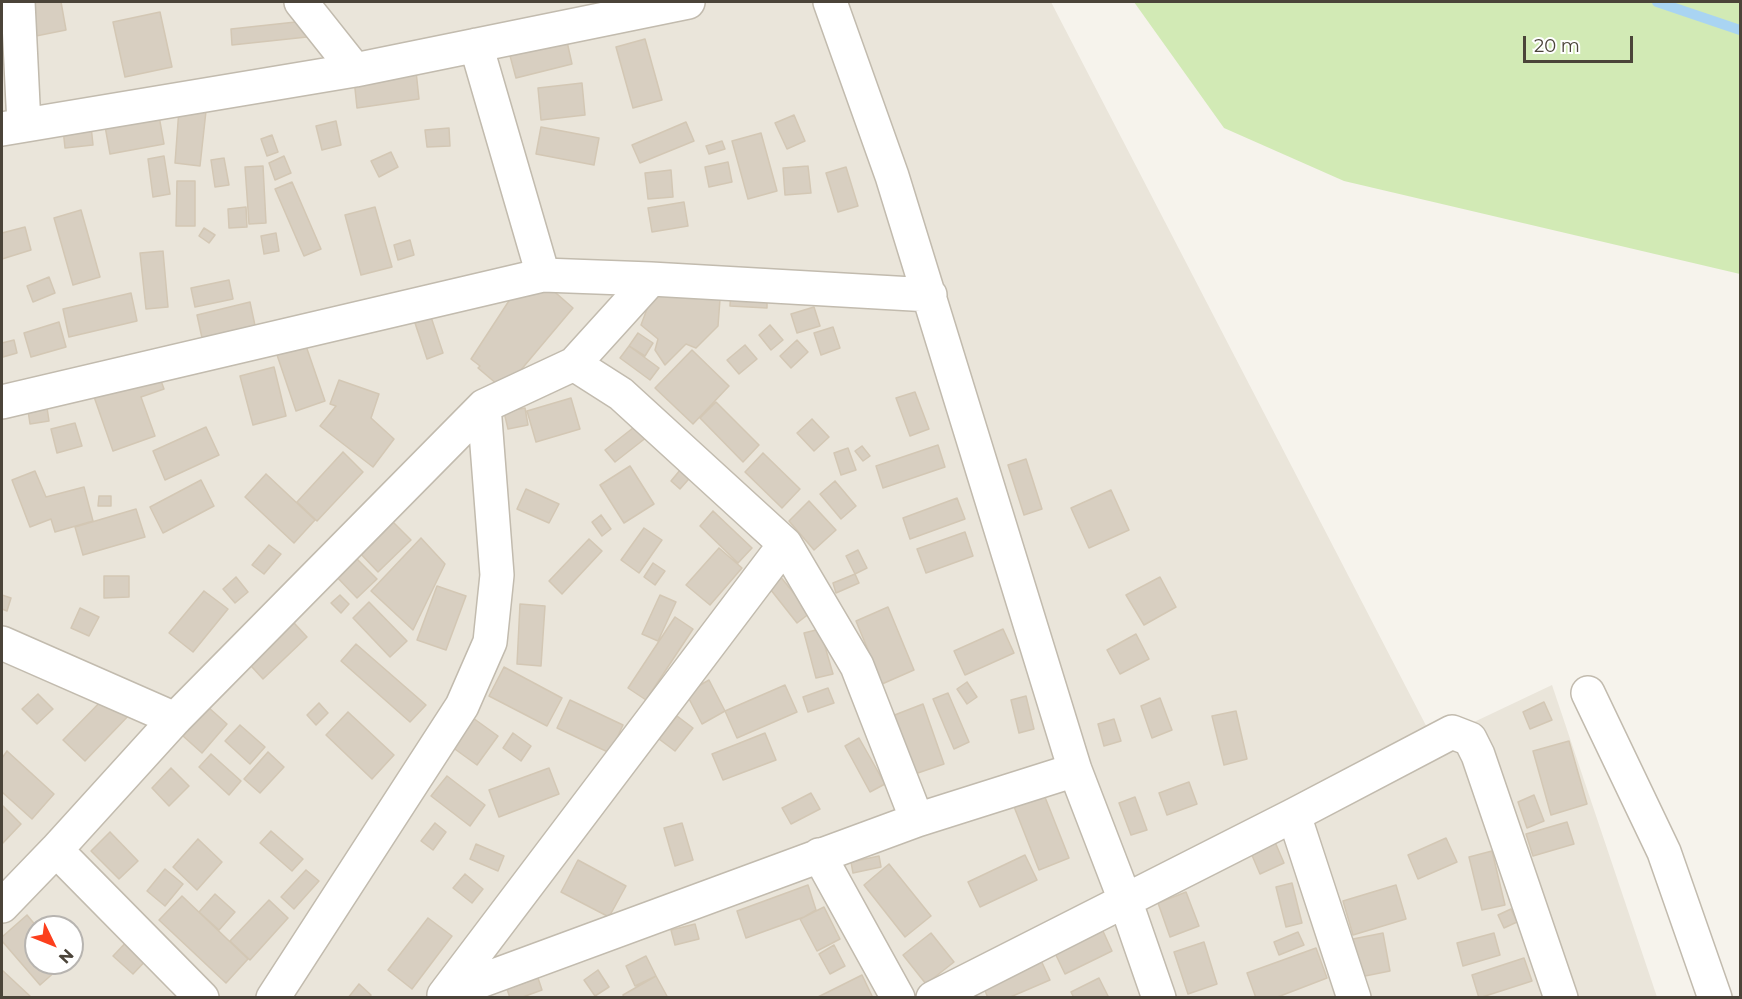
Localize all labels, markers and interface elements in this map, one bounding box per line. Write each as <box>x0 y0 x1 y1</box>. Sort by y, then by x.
scale bar <box>1526 24 1636 62</box>
text: 20 m <box>1534 35 1580 57</box>
north arrow <box>24 915 84 975</box>
text: N <box>55 945 77 967</box>

